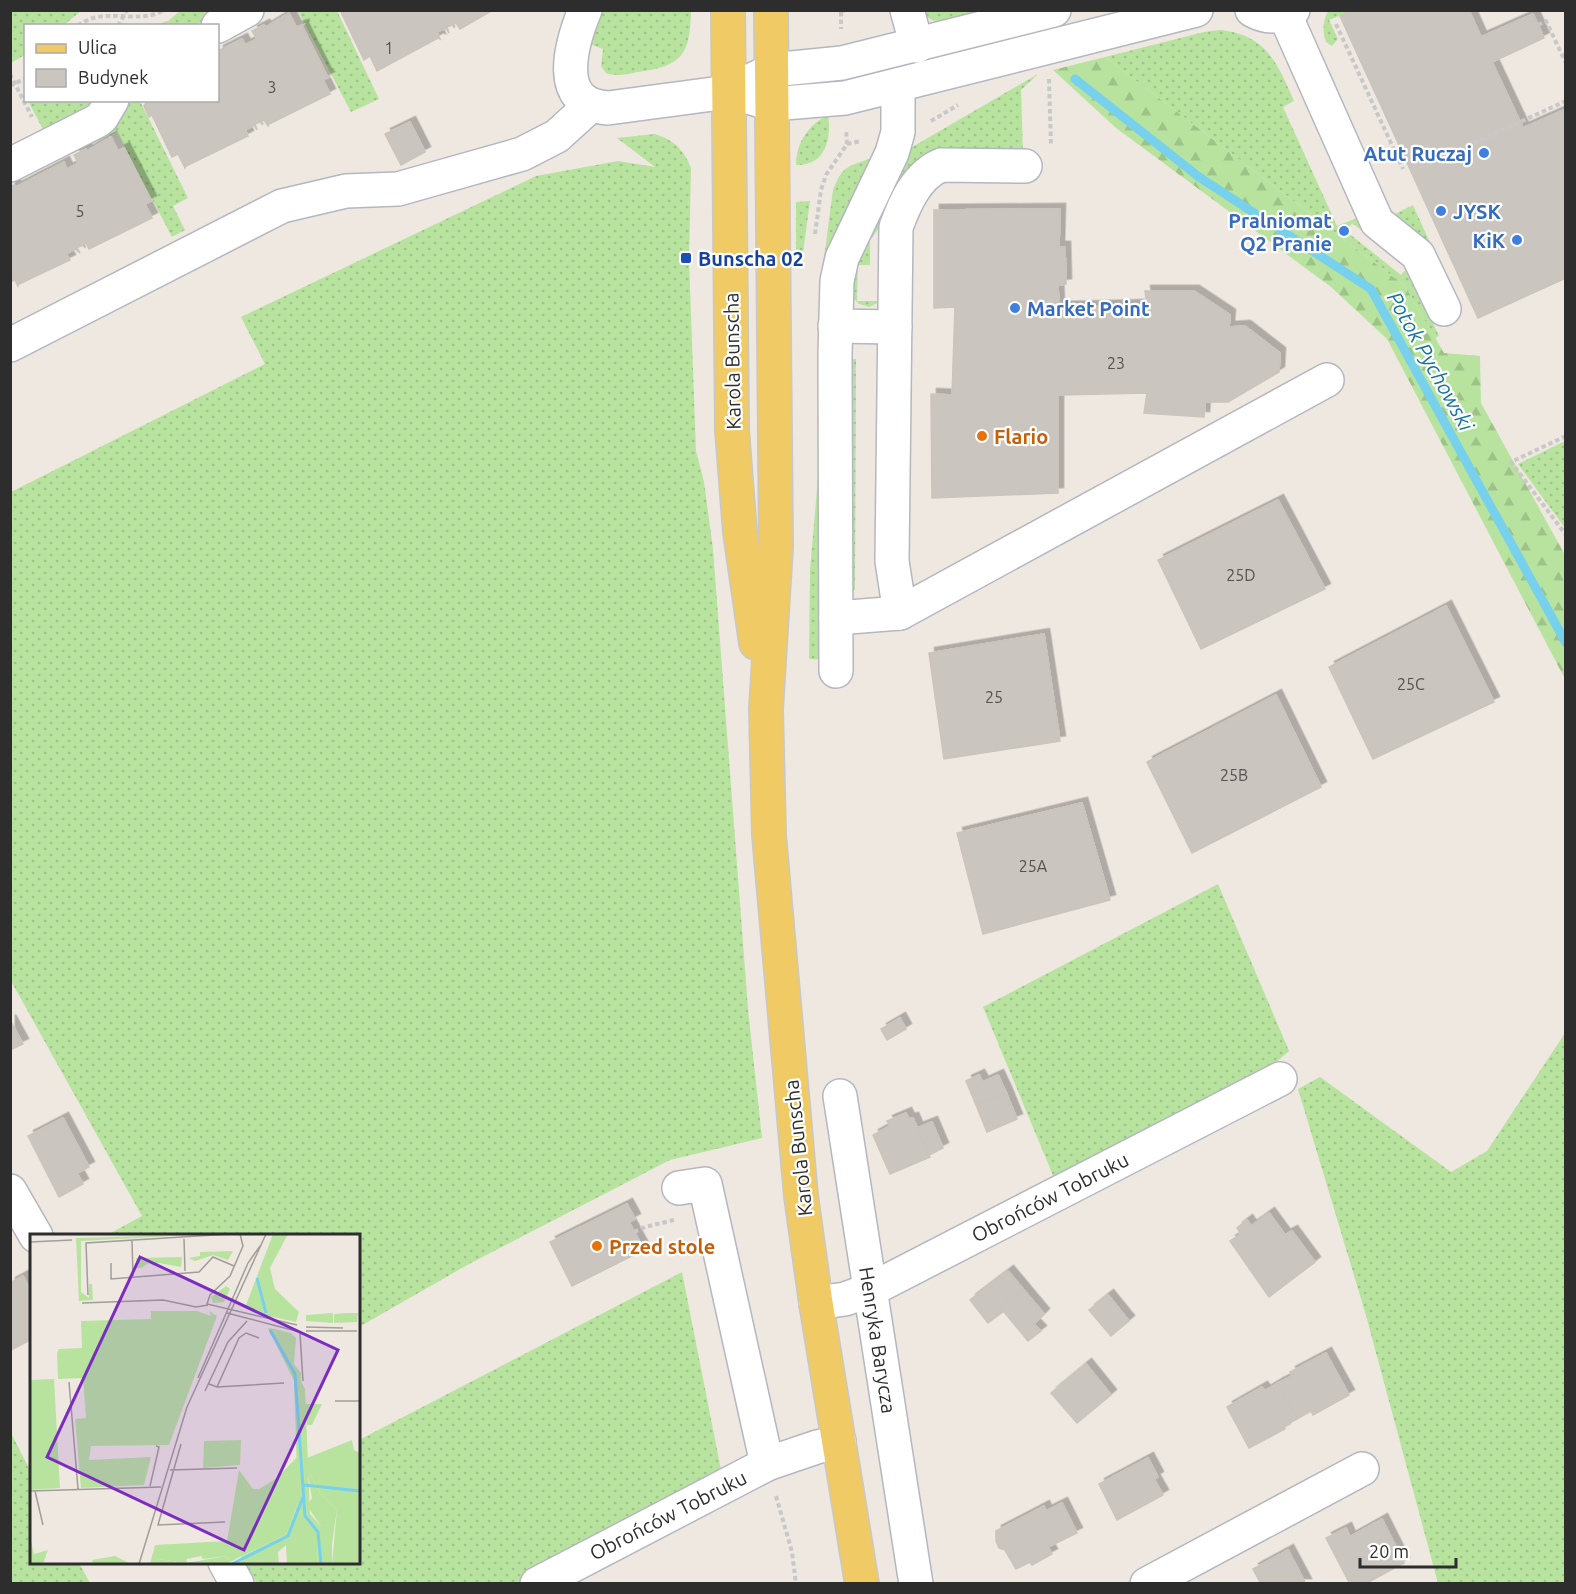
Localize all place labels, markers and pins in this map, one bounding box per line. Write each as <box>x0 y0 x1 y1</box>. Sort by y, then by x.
place label: Atut Ruczaj <box>1363 142 1472 165</box>
marker: Atut Ruczaj <box>1477 146 1491 160</box>
place label: JYSK <box>1453 200 1501 223</box>
marker: JYSK <box>1434 204 1448 218</box>
place label: Pralniomat Q2 Pranie <box>1228 209 1332 255</box>
marker: Pralniomat Q2 Pranie <box>1337 224 1351 238</box>
place label: KiK <box>1473 229 1506 252</box>
marker: KiK <box>1510 233 1524 247</box>
place label: Bunscha 02 <box>698 247 804 270</box>
marker: Bunscha 02 <box>679 251 693 265</box>
place label: Market Point <box>1027 297 1150 320</box>
marker: Market Point <box>1008 301 1022 315</box>
place label: Flario <box>994 425 1048 448</box>
marker: Flario <box>975 429 989 443</box>
place label: Przed stole <box>609 1235 715 1258</box>
marker: Przed stole <box>590 1239 604 1253</box>

